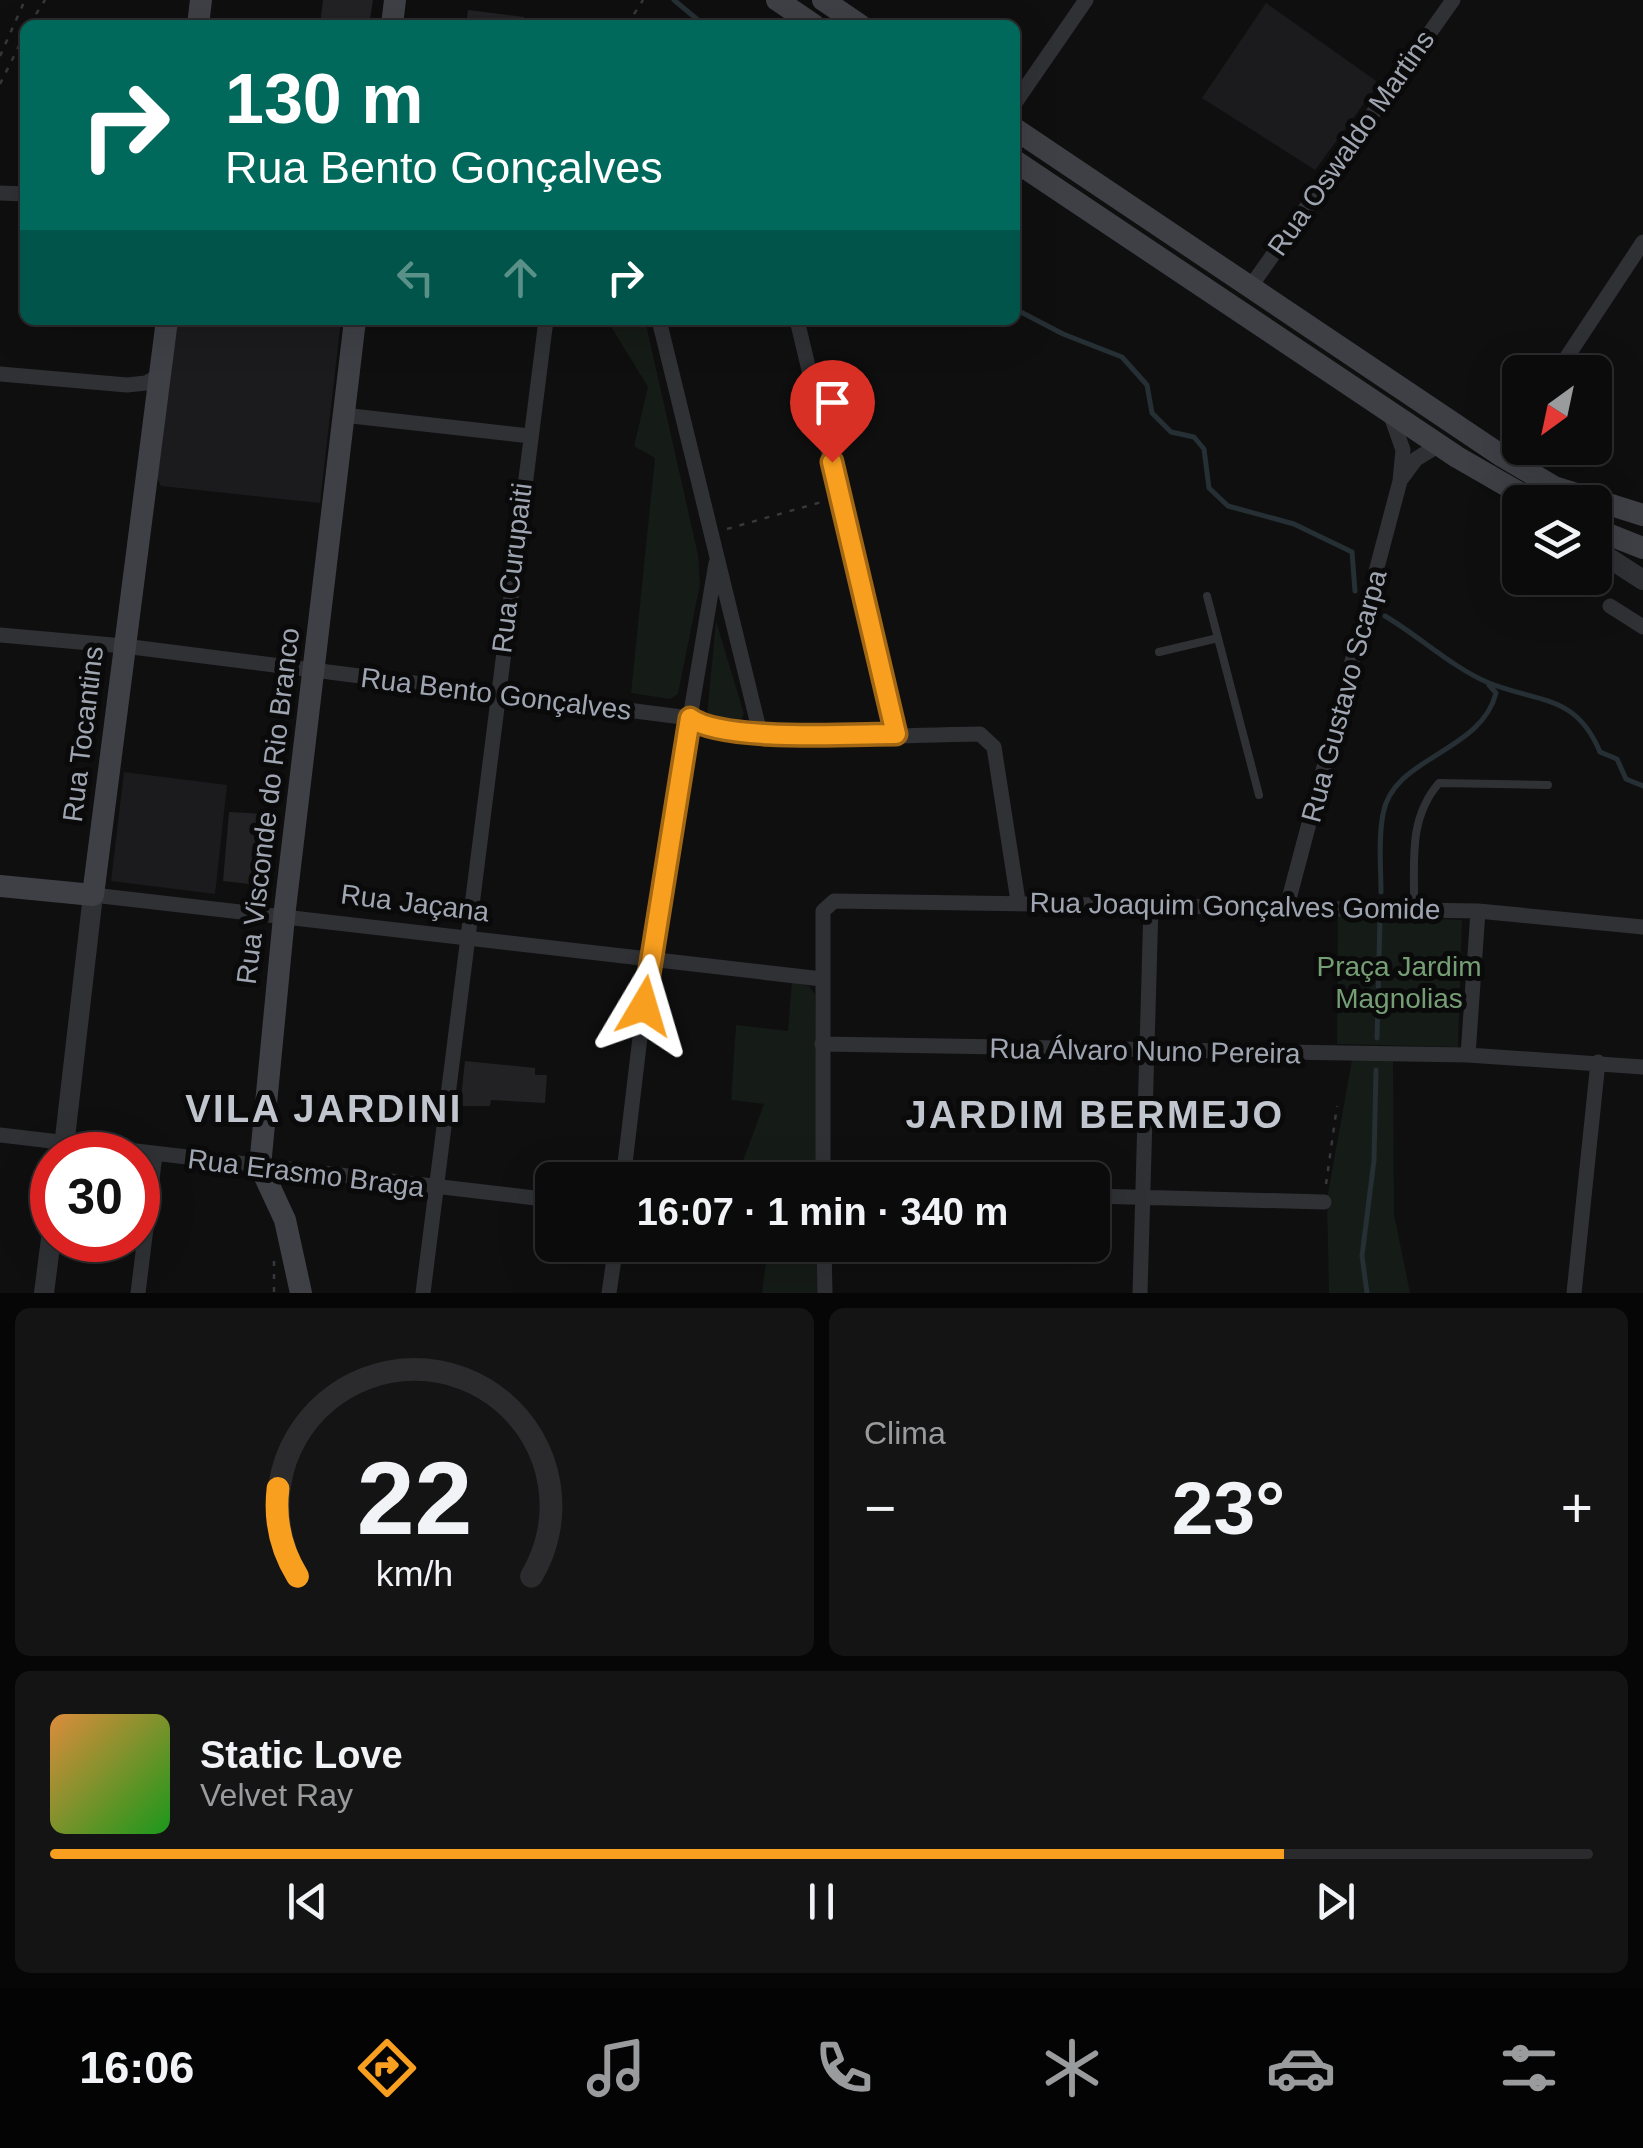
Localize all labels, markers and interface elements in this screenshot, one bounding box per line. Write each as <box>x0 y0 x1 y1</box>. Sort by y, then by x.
street label: Rua Oswaldo Martins <box>1262 24 1440 262</box>
icon: right <box>60 60 190 190</box>
text: 130 m <box>225 60 423 138</box>
text: Rua Bento Gonçalves <box>225 142 663 193</box>
icon: left <box>388 250 443 305</box>
icon: ahead <box>493 250 548 305</box>
icon: right <box>598 250 653 305</box>
north arrow <box>1502 355 1612 465</box>
map controls <box>1502 355 1612 595</box>
pin <box>790 360 875 463</box>
icon: arrive <box>805 375 860 430</box>
street label: Rua Curupaiti <box>486 481 538 655</box>
button: layers <box>1502 485 1612 595</box>
street label: Rua Gustavo Scarpa <box>1295 566 1393 826</box>
street label: Rua Visconde do Rio Branco <box>231 626 305 986</box>
street label: Rua Tocantins <box>57 644 109 824</box>
street label: Rua Bento Gonçalves <box>359 662 633 726</box>
street label: Rua Jaçana <box>339 879 491 928</box>
street label: Rua Joaquim Gonçalves Gomide <box>1029 887 1441 925</box>
park label: Praça Jardim Magnolias <box>1317 951 1481 1014</box>
position arrow <box>592 954 696 1058</box>
street label: Rua Álvaro Nuno Pereira <box>989 1033 1301 1069</box>
district label: VILA JARDINI <box>185 1088 463 1130</box>
district label: JARDIM BERMEJO <box>905 1094 1285 1136</box>
speed limit sign: 30 <box>30 1132 160 1262</box>
street label: Rua Erasmo Braga <box>186 1143 426 1203</box>
text: 16:07 · 1 min · 340 m <box>637 1191 1008 1233</box>
text: Clima <box>864 1415 946 1451</box>
text: 22 <box>357 1440 472 1556</box>
text: 23° <box>1172 1466 1285 1550</box>
text: − <box>864 1477 896 1539</box>
text: + <box>1561 1477 1593 1539</box>
text: km/h <box>376 1554 453 1594</box>
text: Static Love <box>200 1734 403 1776</box>
text: Velvet Ray <box>200 1777 353 1813</box>
icon: previous <box>280 1874 335 1929</box>
icon: pause <box>794 1874 849 1929</box>
icon: next <box>1308 1874 1363 1929</box>
icon: directions <box>352 2033 422 2103</box>
icon: music <box>581 2033 651 2103</box>
icon: phone <box>809 2033 879 2103</box>
icon: climate <box>1037 2033 1107 2103</box>
icon: car <box>1266 2033 1336 2103</box>
icon: filters <box>1494 2033 1564 2103</box>
text: 16:06 <box>79 2042 194 2093</box>

